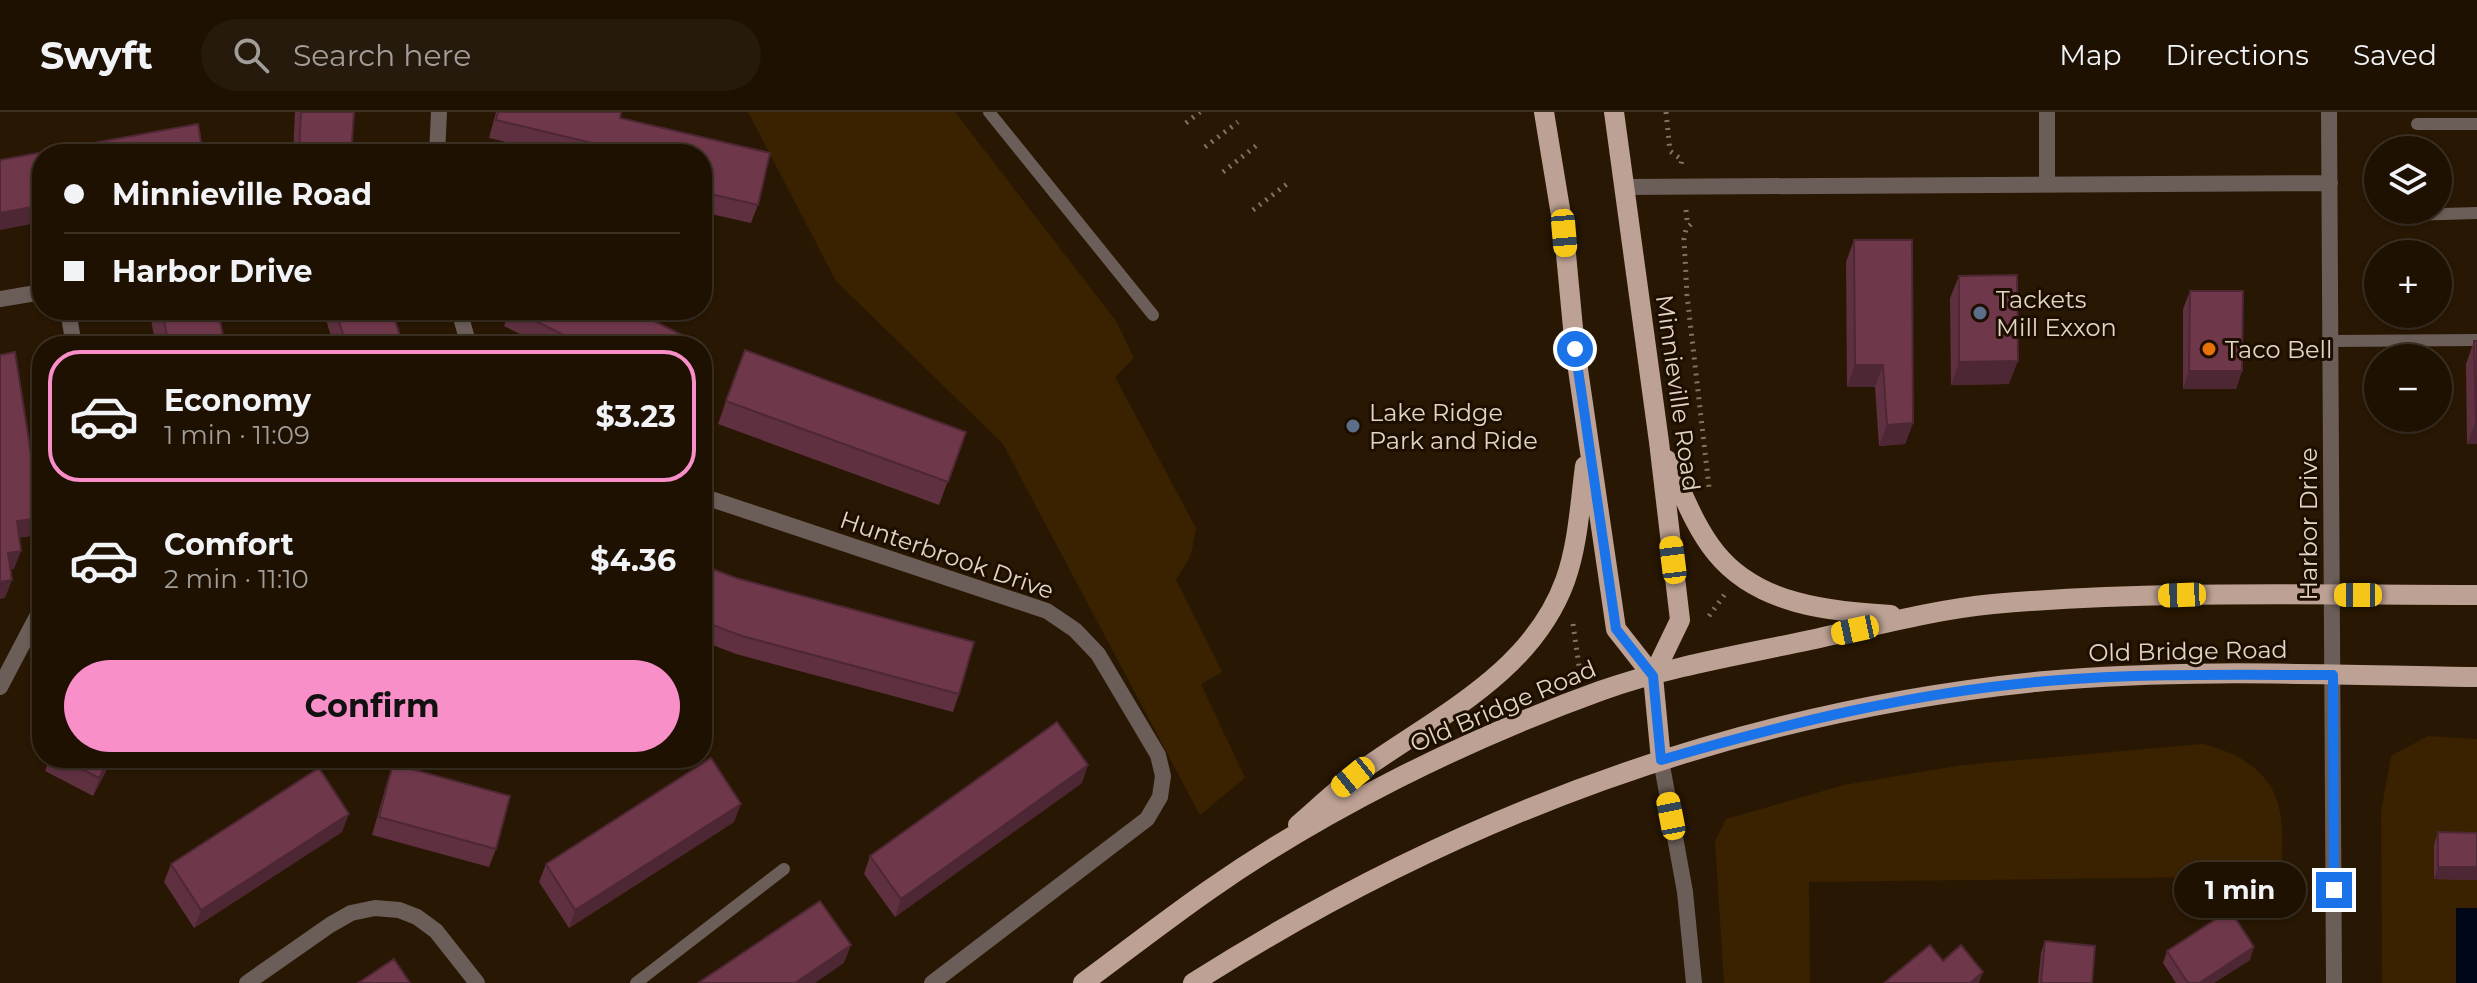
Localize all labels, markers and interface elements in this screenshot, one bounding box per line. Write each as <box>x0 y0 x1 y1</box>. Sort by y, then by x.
search box <box>201 19 761 91</box>
text: Swyft <box>40 32 153 79</box>
icon: search <box>229 33 273 77</box>
text: Search here <box>293 37 471 74</box>
text: Map <box>2059 38 2121 72</box>
text: Directions <box>2165 38 2309 72</box>
text: Saved <box>2353 38 2437 72</box>
map controls <box>2364 136 2452 432</box>
button: layers <box>2364 136 2452 224</box>
text: Minnieville Road <box>112 176 372 213</box>
car <box>1550 208 1578 258</box>
button: + <box>2364 240 2452 328</box>
text: Harbor Drive <box>112 253 312 290</box>
place label: Tackets Mill Exxon <box>1996 285 2117 342</box>
street label: Minnieville Road <box>1650 293 1706 493</box>
marker: Tackets Mill Exxon <box>1971 304 1989 322</box>
route start <box>1557 331 1593 367</box>
place label: Taco Bell <box>2225 335 2332 364</box>
marker: Taco Bell <box>2200 340 2218 358</box>
button: − <box>2364 344 2452 432</box>
icon: car <box>68 380 140 452</box>
text: Economy <box>164 382 311 419</box>
text: $3.23 <box>596 398 676 435</box>
place label: Lake Ridge Park and Ride <box>1369 398 1538 455</box>
marker: Lake Ridge Park and Ride <box>1344 417 1362 435</box>
text: 1 min · 11:09 <box>164 419 310 451</box>
street label: Harbor Drive <box>2294 447 2323 601</box>
street label: Hunterbrook Drive <box>836 505 1058 605</box>
icon: car <box>68 524 140 596</box>
text: Comfort <box>164 526 294 563</box>
car <box>1658 535 1688 585</box>
text: $4.36 <box>590 542 676 579</box>
text: 2 min · 11:10 <box>164 563 309 595</box>
car <box>2158 582 2206 608</box>
car <box>2334 583 2382 607</box>
car <box>1829 613 1881 647</box>
street label: Old Bridge Road <box>2088 635 2288 667</box>
street label: Old Bridge Road <box>1406 654 1600 758</box>
button: Confirm <box>64 660 680 752</box>
car <box>1327 753 1379 801</box>
car <box>1655 790 1687 842</box>
callout: 1 min <box>2174 862 2306 918</box>
route end <box>2316 872 2352 908</box>
text: 1 min <box>2205 874 2275 906</box>

